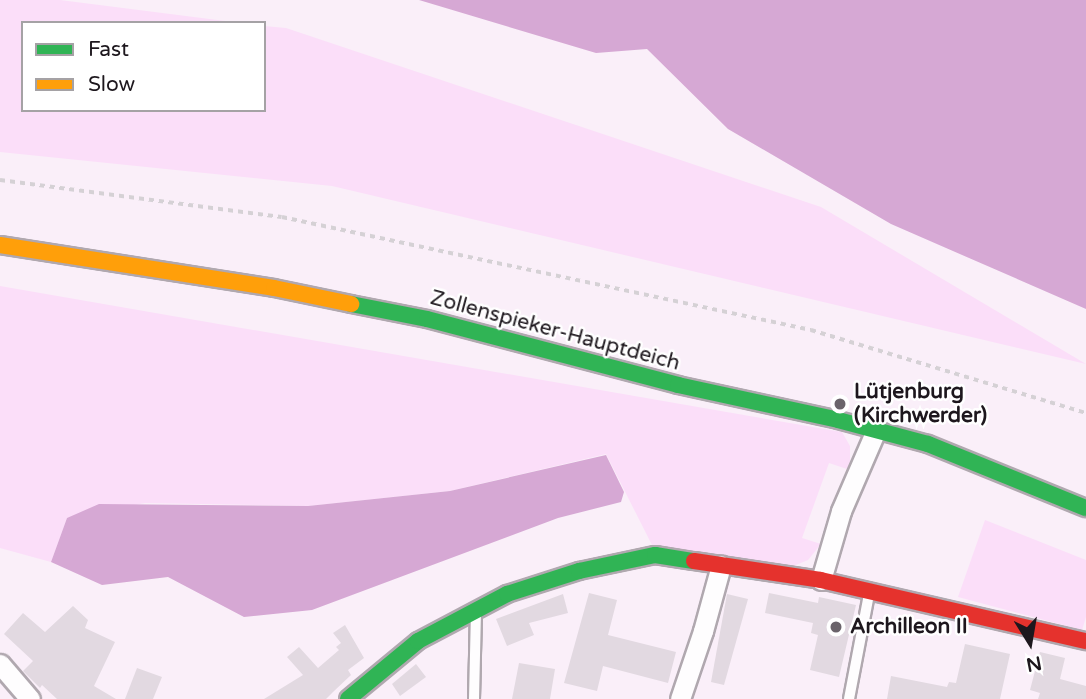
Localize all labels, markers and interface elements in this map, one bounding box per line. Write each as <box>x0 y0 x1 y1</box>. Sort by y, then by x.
legend <box>21 21 266 112</box>
text: Fast <box>88 37 129 62</box>
text: Slow <box>88 72 135 97</box>
street label: Zollenspieker-Hauptdeich <box>427 286 683 376</box>
place label: Lütjenburg (Kirchwerder) <box>854 379 987 429</box>
marker: Lütjenburg (Kirchwerder) <box>832 396 848 412</box>
north arrow <box>995 608 1065 678</box>
place label: Archilleon II <box>850 614 968 640</box>
marker: Archilleon II <box>828 619 844 635</box>
text: N <box>1024 651 1044 676</box>

